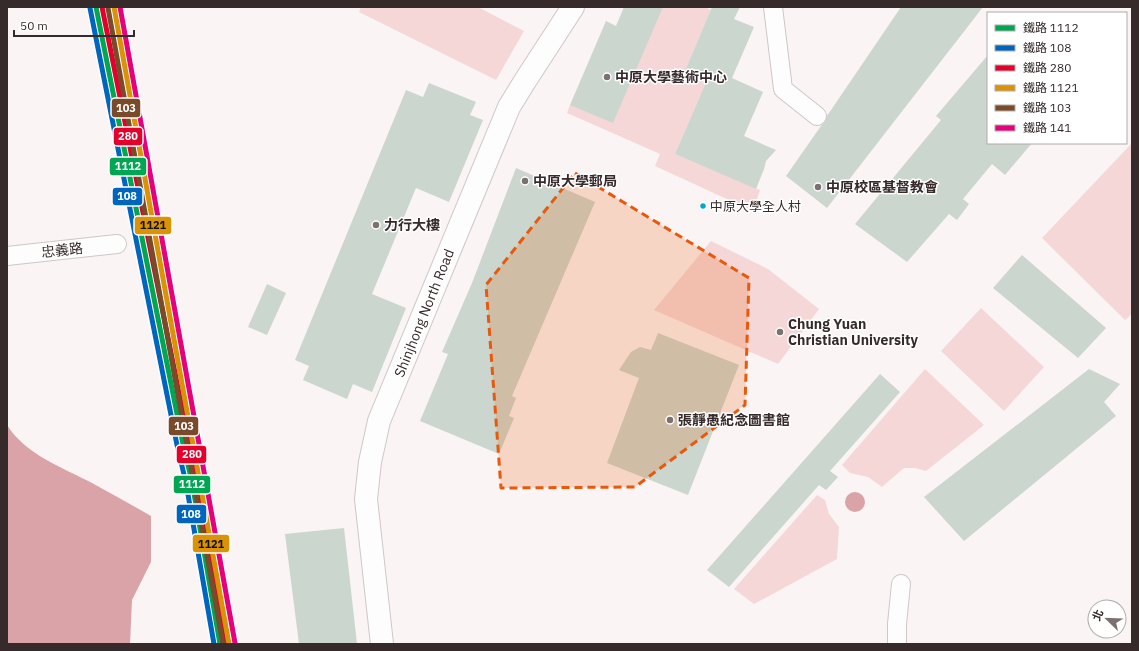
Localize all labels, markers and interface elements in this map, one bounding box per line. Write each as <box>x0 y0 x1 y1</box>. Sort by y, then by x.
scale bar <box>14 12 134 38</box>
legend <box>987 12 1127 144</box>
text: 50 m <box>20 18 48 33</box>
text: 鐵路 1112 <box>1023 20 1079 35</box>
text: 鐵路 108 <box>1023 40 1071 55</box>
text: 鐵路 280 <box>1023 60 1071 75</box>
place label: 中原大學藝術中心 <box>615 68 727 86</box>
marker: 中原大學藝術中心 <box>602 72 612 82</box>
text: 鐵路 1121 <box>1023 80 1079 95</box>
line badge: 103 <box>111 98 141 118</box>
text: 鐵路 103 <box>1023 100 1071 115</box>
text: 103 <box>116 101 136 115</box>
text: 鐵路 141 <box>1023 120 1071 135</box>
line badge: 280 <box>113 127 143 146</box>
text: 280 <box>118 129 138 143</box>
line badge: 1112 <box>109 157 147 176</box>
text: 1112 <box>115 159 142 173</box>
place label: 中原大學郵局 <box>533 172 617 190</box>
marker: 中原大學郵局 <box>520 176 530 186</box>
place label: 中原校區基督教會 <box>826 178 938 196</box>
marker: 中原校區基督教會 <box>813 182 823 192</box>
line badge: 108 <box>112 187 143 206</box>
text: 108 <box>117 189 137 203</box>
place label: 中原大學全人村 <box>710 198 801 215</box>
marker: 中原大學全人村 <box>698 201 708 211</box>
line badge: 1121 <box>134 216 172 235</box>
place label: 力行大樓 <box>384 216 440 234</box>
text: 1121 <box>140 218 167 232</box>
marker: 力行大樓 <box>371 220 381 230</box>
street label: 忠義路 <box>40 239 84 261</box>
street label: Shinjhong North Road <box>390 246 458 380</box>
place label: Chung Yuan Christian University <box>788 315 918 349</box>
marker: Chung Yuan Christian University <box>775 327 785 337</box>
place label: 張靜愚紀念圖書館 <box>678 411 790 429</box>
marker: 張靜愚紀念圖書館 <box>665 415 675 425</box>
line badge: 103 <box>168 416 199 436</box>
text: 103 <box>174 419 194 433</box>
line badge: 280 <box>176 445 207 464</box>
text: 280 <box>182 447 202 461</box>
line badge: 1112 <box>173 475 211 494</box>
text: 1112 <box>179 477 206 491</box>
line badge: 108 <box>176 504 207 524</box>
text: 108 <box>181 507 201 521</box>
line badge: 1121 <box>192 534 230 553</box>
text: 1121 <box>198 537 225 551</box>
north arrow <box>1087 599 1127 639</box>
text: 北 <box>1089 607 1106 623</box>

